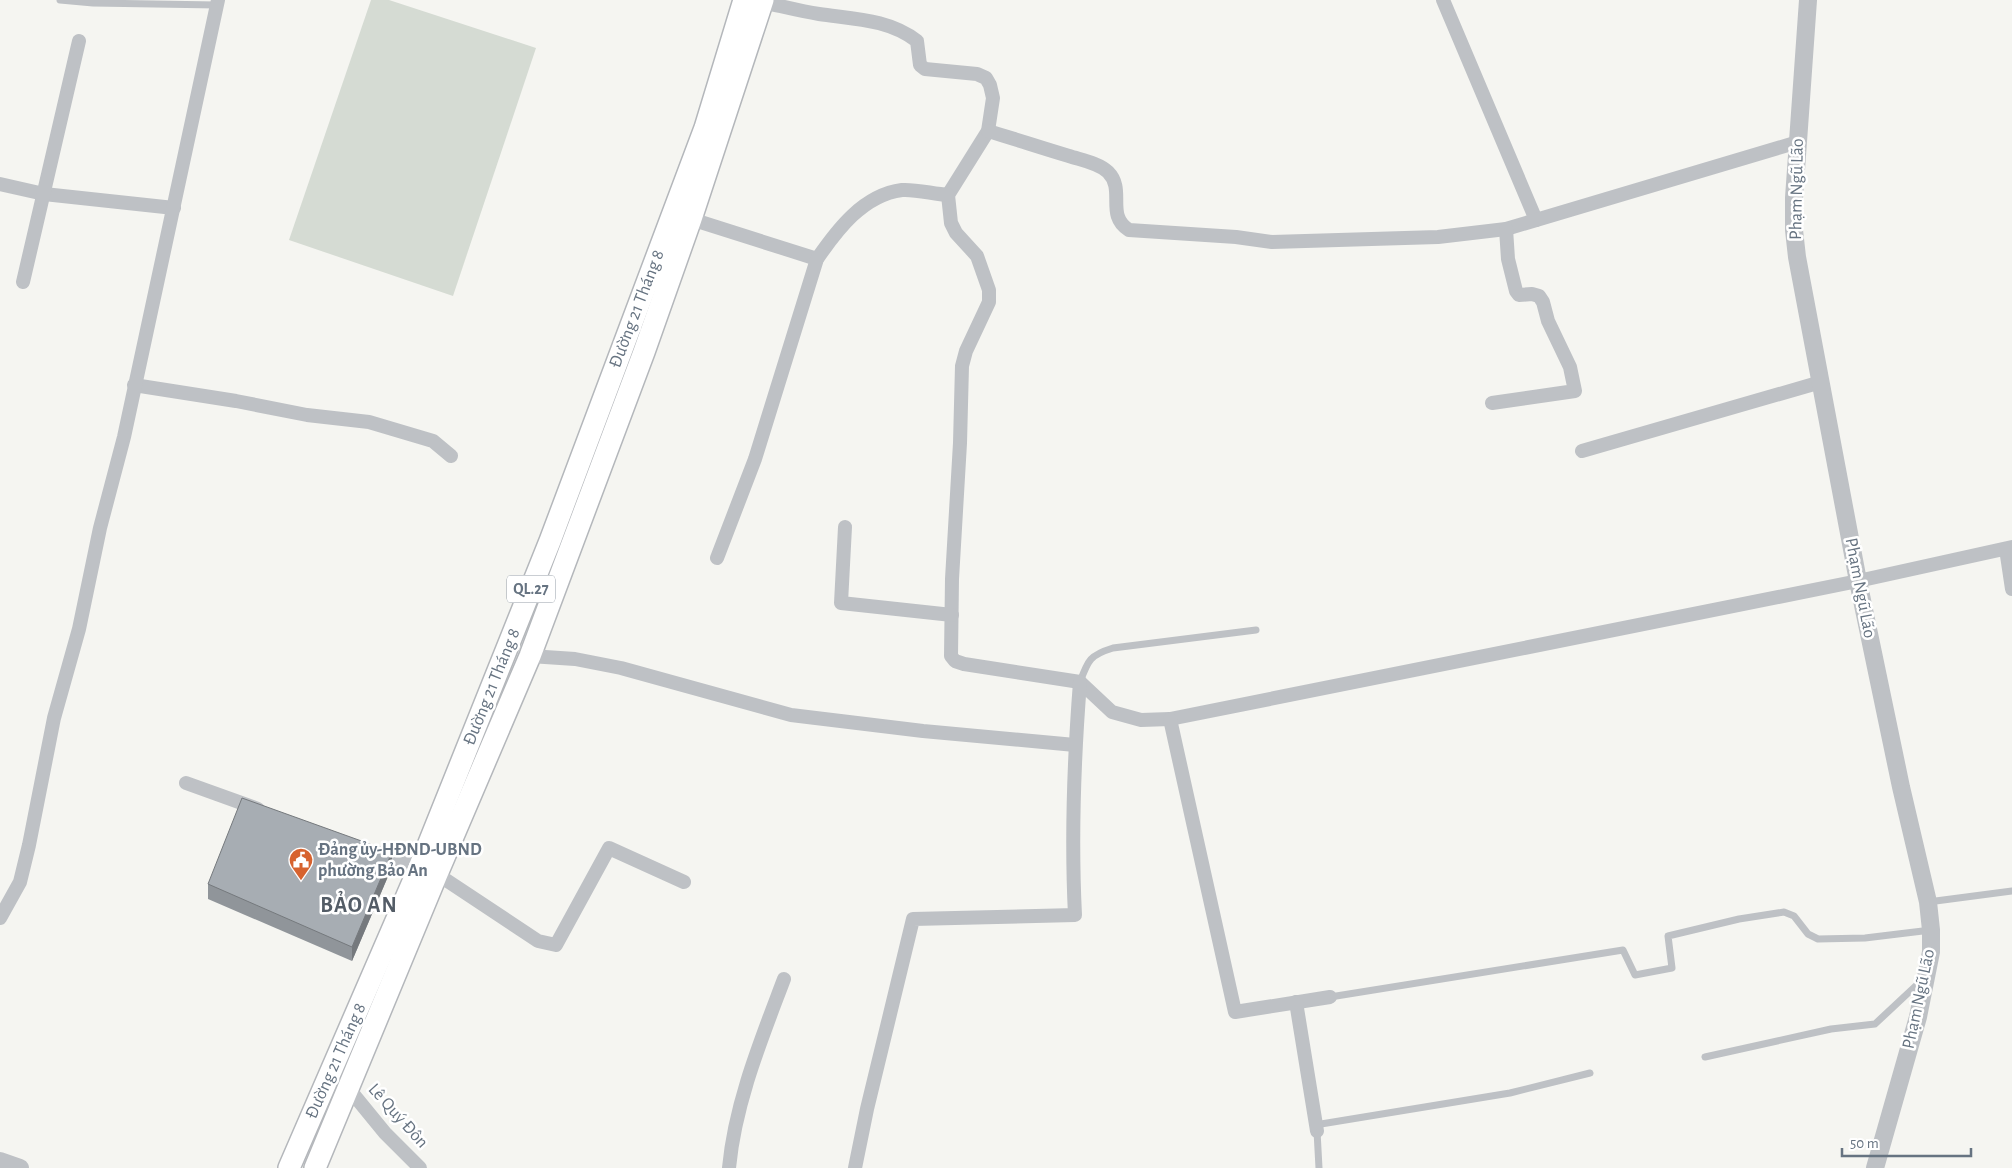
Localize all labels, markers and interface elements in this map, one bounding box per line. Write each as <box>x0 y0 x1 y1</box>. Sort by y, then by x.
street label: Phạm Ngũ Lão <box>1787 138 1807 240</box>
street label: Đường 21 Tháng 8 <box>606 248 668 370</box>
street label: Phạm Ngũ Lão <box>1841 536 1879 640</box>
road number: QL.27 <box>507 576 555 602</box>
street label: Đường 21 Tháng 8 <box>460 626 524 748</box>
place label: Đảng ủy-HĐND-UBND phường Bảo An <box>318 841 482 880</box>
public building icon: Đảng ủy-HĐND-UBND phường Bảo An <box>288 847 314 881</box>
district label: BẢO AN <box>320 890 398 916</box>
street label: Phạm Ngũ Lão <box>1900 947 1938 1051</box>
street label: Đường 21 Tháng 8 <box>302 1000 370 1122</box>
street label: Lê Quý Đôn <box>365 1080 431 1152</box>
scale bar <box>1842 1126 1971 1158</box>
text: 50 m <box>1850 1136 1879 1151</box>

